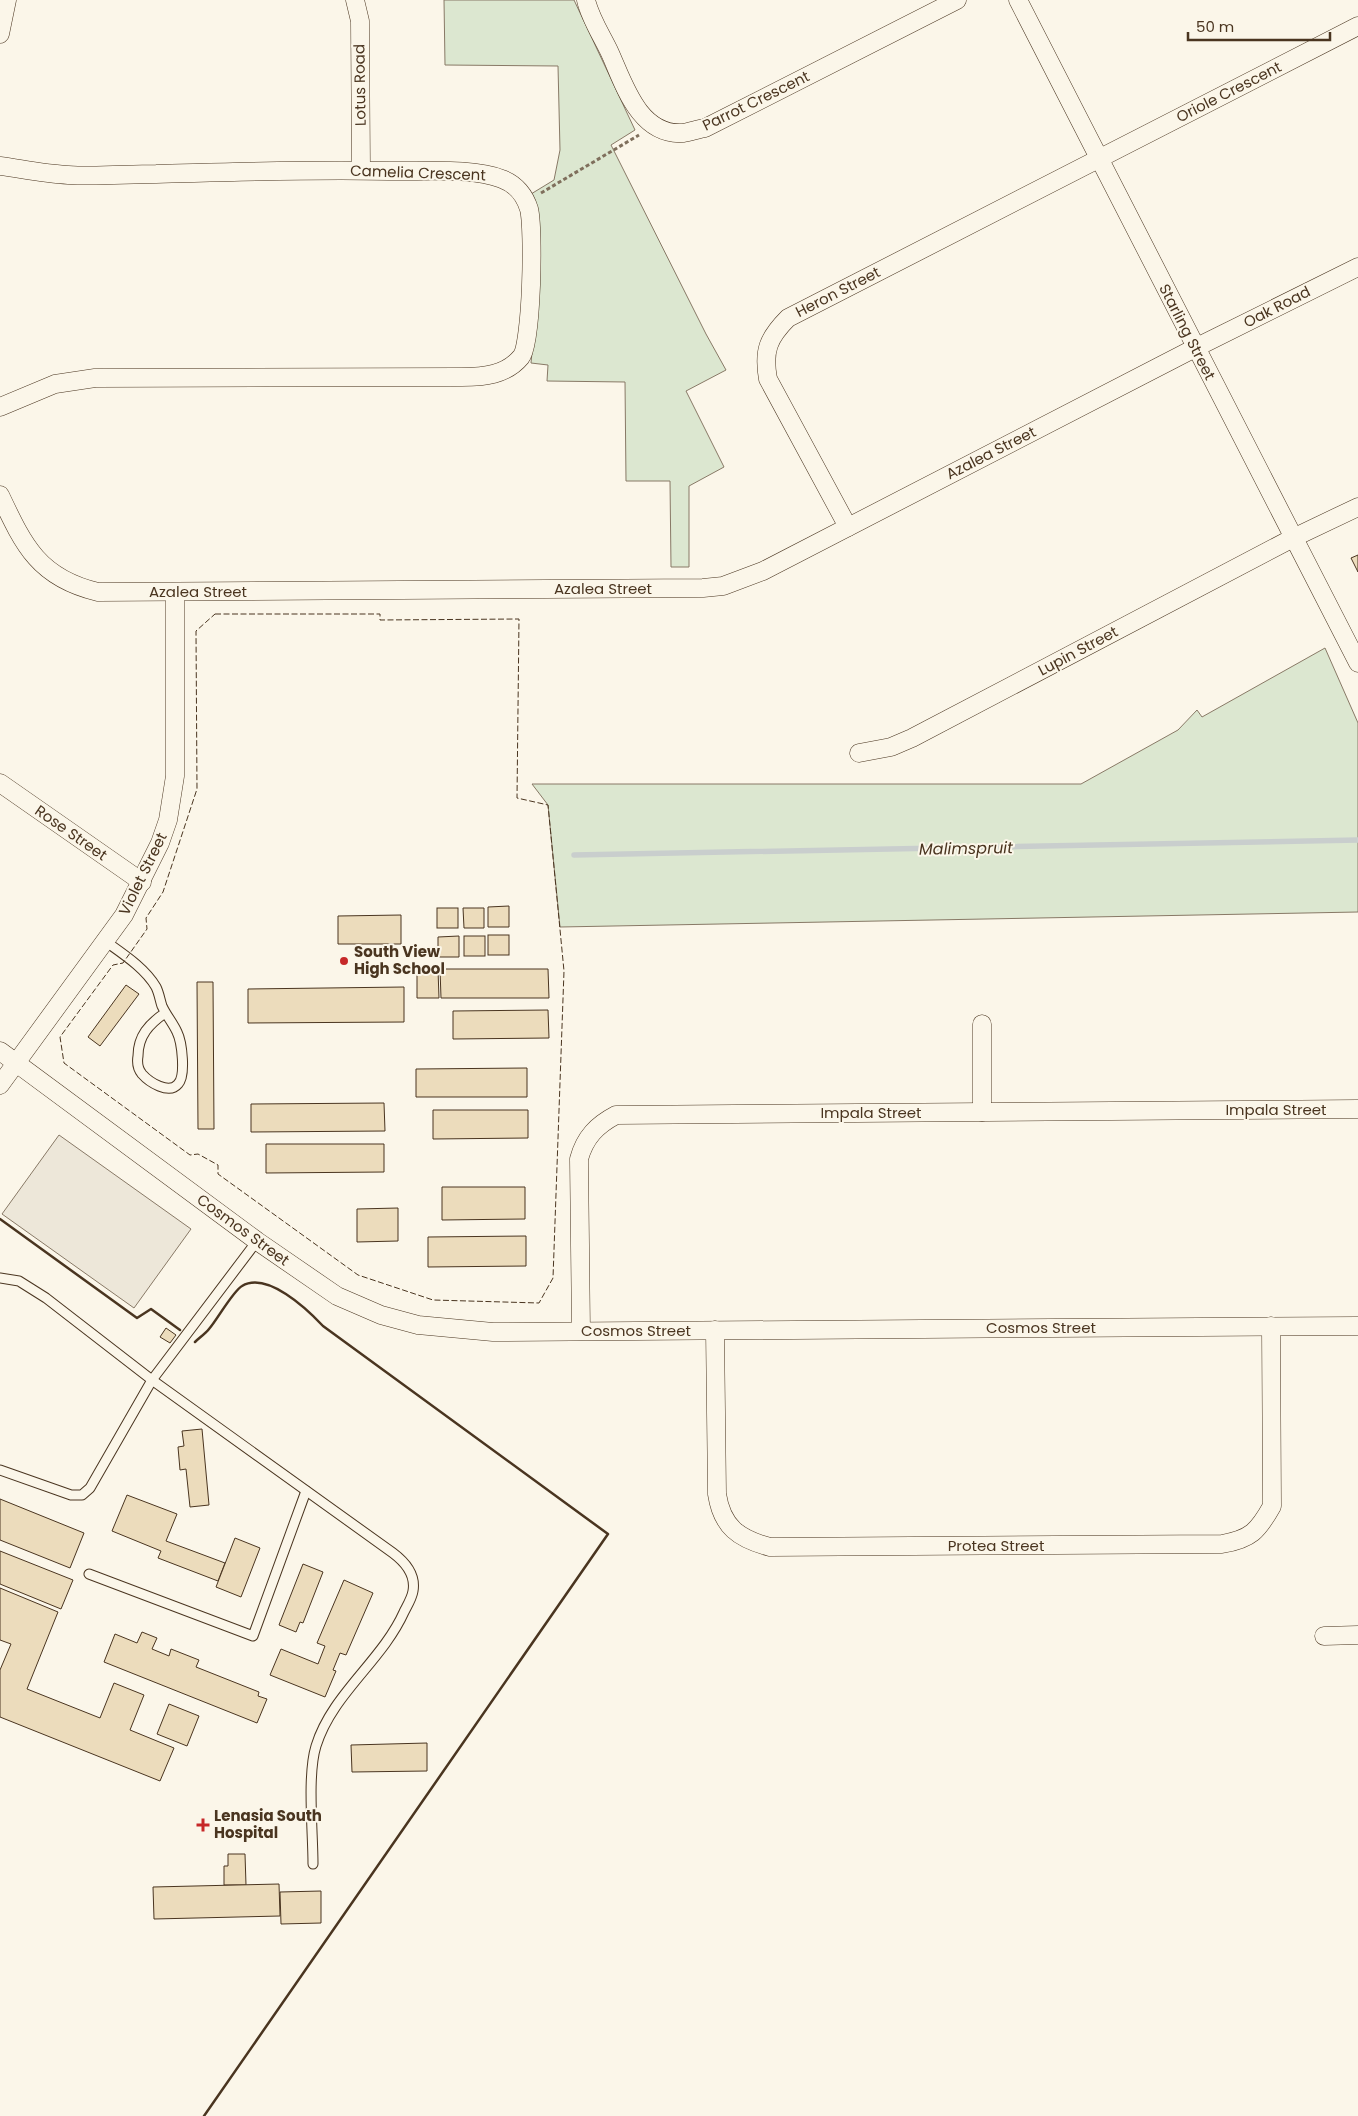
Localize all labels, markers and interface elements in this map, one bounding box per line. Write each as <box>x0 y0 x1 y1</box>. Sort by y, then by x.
scale bar <box>1188 10 1330 42</box>
text: 50 m <box>1196 16 1234 37</box>
street label: Lotus Road <box>348 44 371 126</box>
street label: Oriole Crescent <box>1173 56 1285 127</box>
street label: Parrot Crescent <box>699 65 813 136</box>
street label: Camelia Crescent <box>350 160 486 185</box>
street label: Heron Street <box>792 261 884 322</box>
street label: Starling Street <box>1154 280 1221 383</box>
street label: Oak Road <box>1240 281 1314 332</box>
street label: Azalea Street <box>942 421 1039 484</box>
street label: Azalea Street <box>554 578 652 599</box>
street label: Azalea Street <box>149 581 247 602</box>
street label: Lupin Street <box>1034 621 1121 680</box>
street label: Rose Street <box>31 800 112 865</box>
street label: Violet Street <box>113 829 172 919</box>
water label: Malimspruit <box>919 836 1014 861</box>
place label: South View High School <box>354 941 445 979</box>
marker: South View High School <box>338 955 350 967</box>
street label: Impala Street <box>1225 1099 1327 1120</box>
street label: Impala Street <box>820 1102 922 1123</box>
street label: Cosmos Street <box>193 1189 294 1270</box>
street label: Cosmos Street <box>986 1317 1096 1338</box>
street label: Cosmos Street <box>581 1320 691 1341</box>
street label: Protea Street <box>948 1535 1044 1556</box>
place label: Lenasia South Hospital <box>214 1805 322 1843</box>
marker: Lenasia South Hospital <box>196 1818 210 1832</box>

